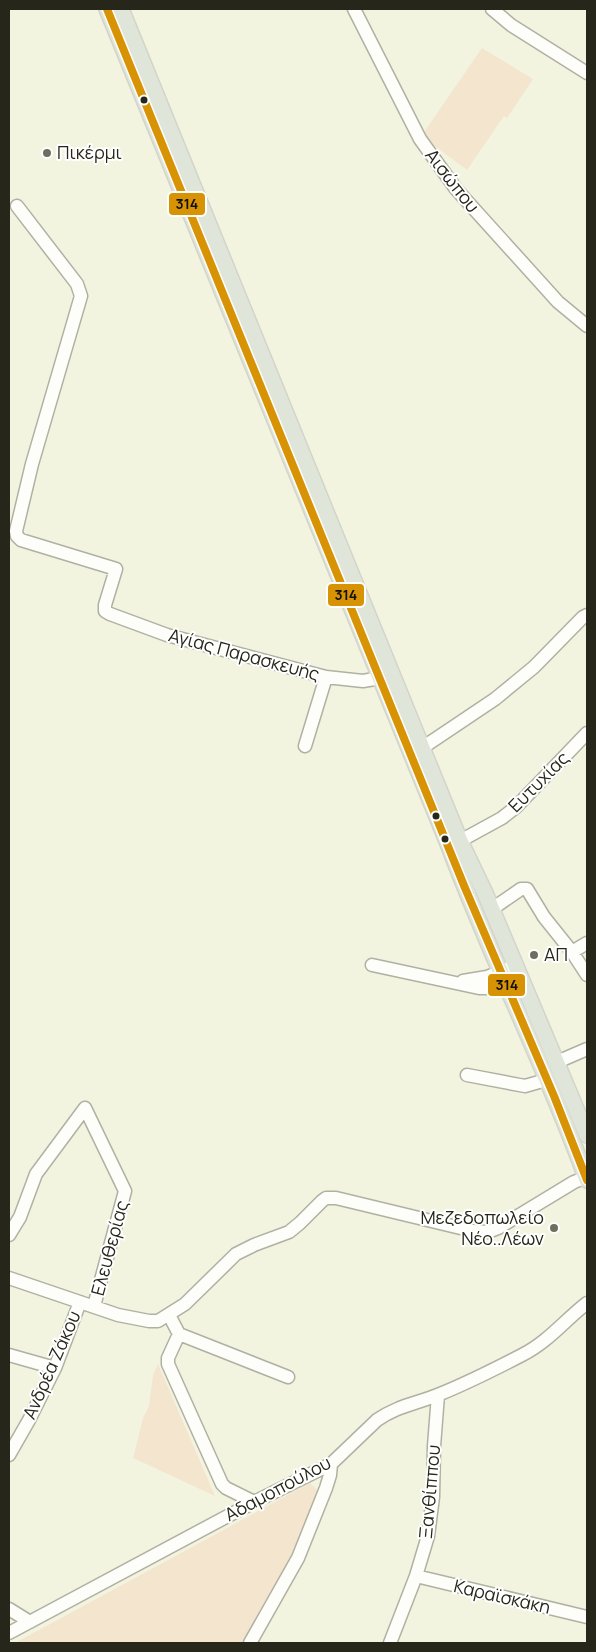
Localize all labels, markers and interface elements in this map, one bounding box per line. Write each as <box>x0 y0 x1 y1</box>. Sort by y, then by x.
unlabelled marker <box>139 95 149 105</box>
place label: Πικέρμι <box>57 140 122 164</box>
street label: Αισώπου <box>420 144 485 217</box>
marker: Πικέρμι <box>41 147 53 159</box>
line badge: 314 <box>168 192 206 216</box>
text: 314 <box>176 194 198 213</box>
line badge: 314 <box>327 583 365 607</box>
text: 314 <box>335 585 357 604</box>
street label: Αγίας Παρασκευής <box>166 622 322 686</box>
street label: Ευτυχίας <box>503 746 574 817</box>
unlabelled marker <box>431 811 441 821</box>
unlabelled marker <box>440 834 450 844</box>
place label: ΑΠ <box>544 942 568 966</box>
marker: ΑΠ <box>528 949 540 961</box>
line badge: 314 <box>487 973 526 997</box>
text: 314 <box>496 975 518 994</box>
street label: Ελευθερίας <box>85 1197 133 1298</box>
place label: Μεζεδοπωλείο Νέο..Λέων <box>420 1205 544 1250</box>
marker: Μεζεδοπωλείο Νέο..Λέων <box>548 1222 560 1234</box>
street label: Ανδρέα Ζάκου <box>17 1307 86 1422</box>
street label: Ξανθίππου <box>413 1444 445 1540</box>
street label: Αδαμοπούλου <box>220 1450 335 1526</box>
street label: Καραϊσκάκη <box>452 1573 553 1619</box>

